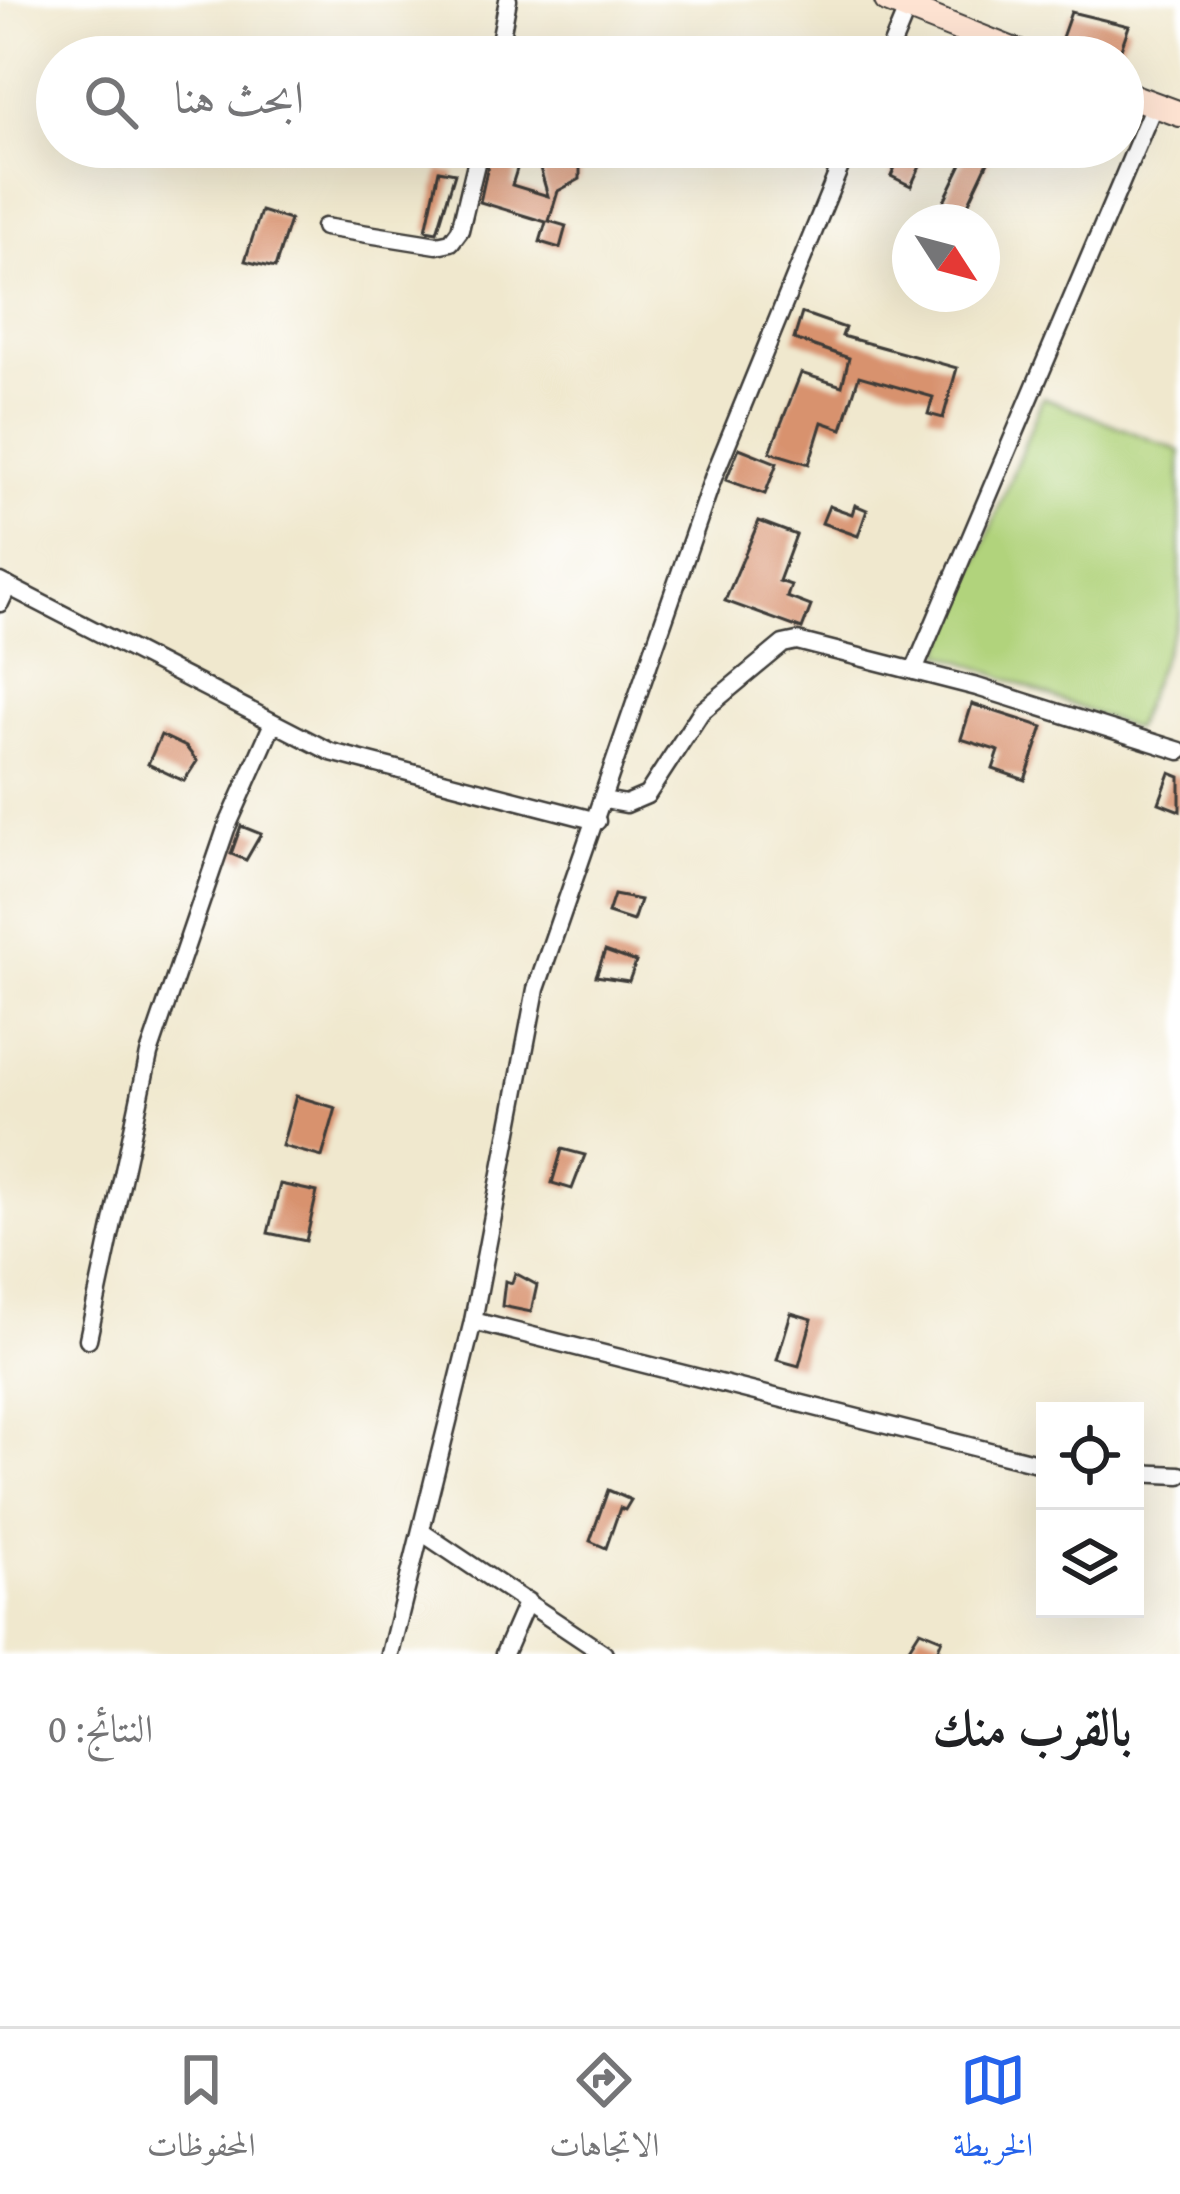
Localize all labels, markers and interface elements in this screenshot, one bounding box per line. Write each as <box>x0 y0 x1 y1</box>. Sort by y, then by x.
search box <box>36 36 1144 168</box>
text: ابحث هنا <box>174 64 304 129</box>
icon: search <box>78 69 144 135</box>
north arrow <box>892 204 1000 312</box>
map controls <box>1036 1402 1144 1618</box>
button: locate <box>1036 1402 1144 1510</box>
button: layers <box>1036 1510 1144 1618</box>
text: بالقرب منك <box>932 1689 1132 1764</box>
text: النتائج: 0 <box>48 1699 153 1756</box>
tab: المحفوظات <box>147 2047 256 2177</box>
tab: الاتجاهات <box>549 2047 659 2177</box>
tab: الخريطة <box>953 2047 1033 2177</box>

